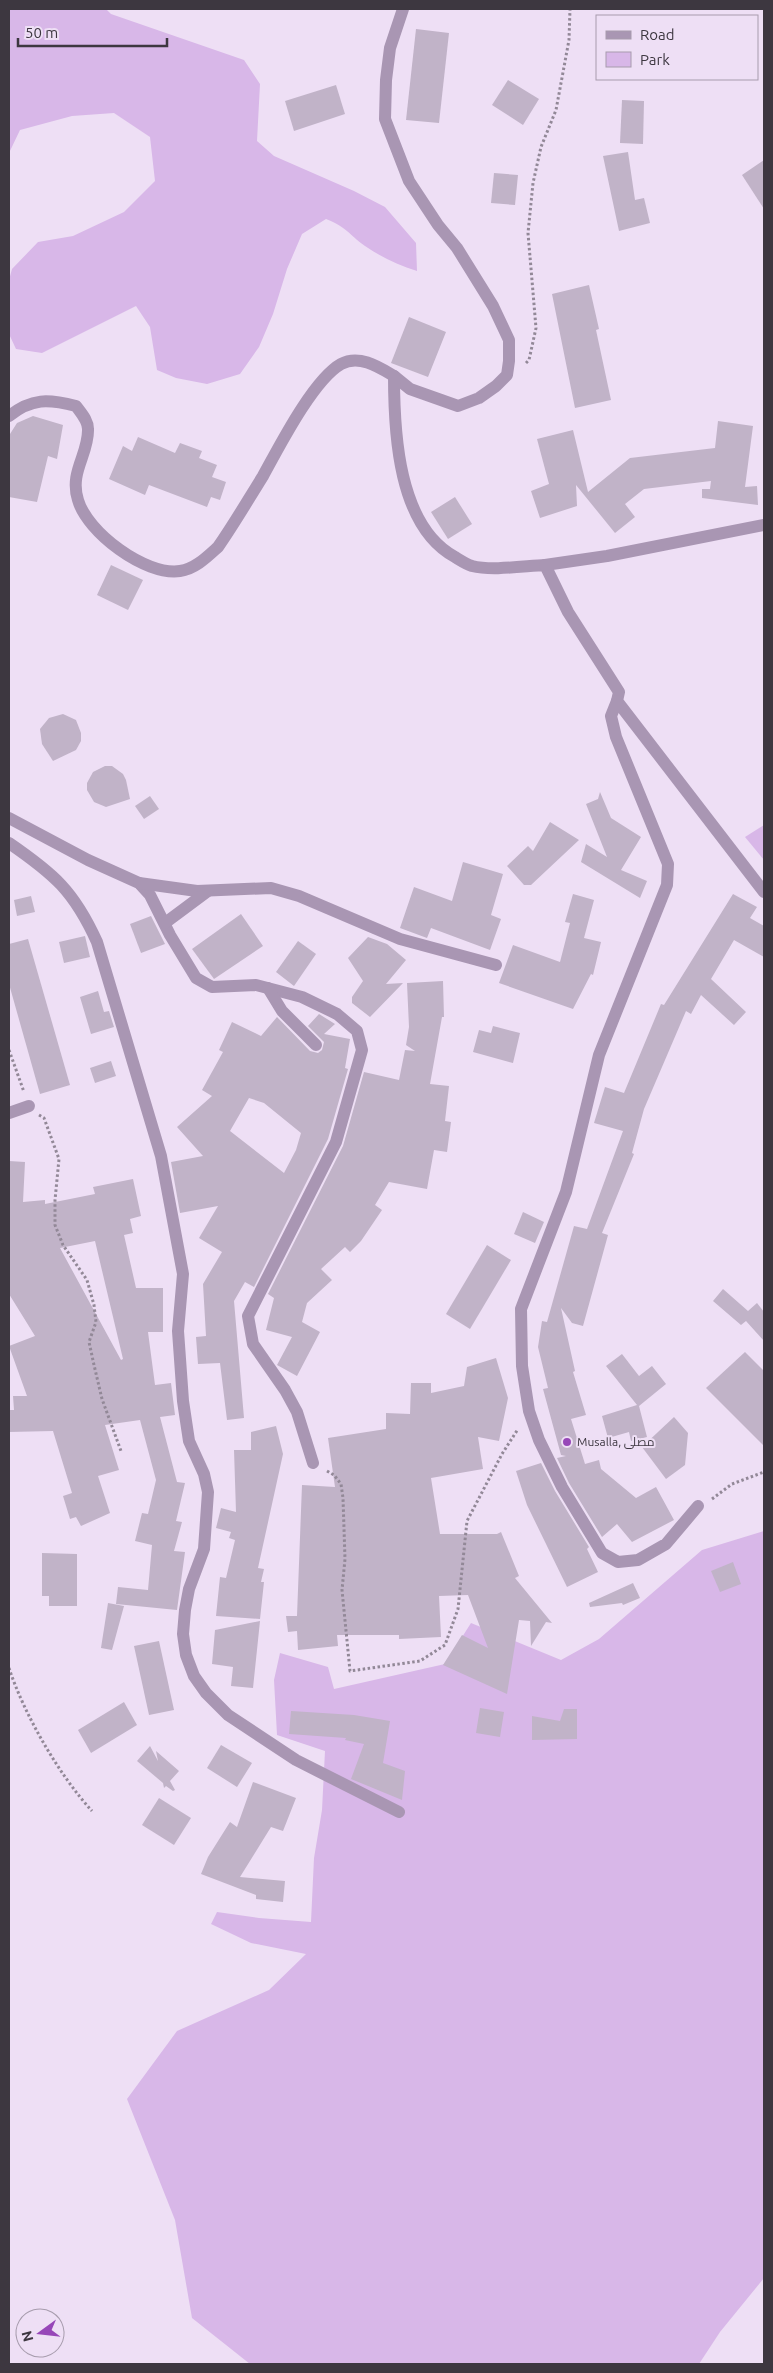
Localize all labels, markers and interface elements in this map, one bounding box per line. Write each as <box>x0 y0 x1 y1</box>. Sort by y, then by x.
scale bar <box>18 15 166 47</box>
legend <box>596 15 758 80</box>
text: 50 m <box>25 24 58 41</box>
text: Road <box>640 26 675 43</box>
text: Park <box>640 51 670 68</box>
place label: Musalla, مصلى <box>577 1435 654 1449</box>
marker: Musalla, مصلى <box>561 1436 573 1448</box>
north arrow <box>15 2308 65 2358</box>
text: N <box>18 2329 37 2343</box>

